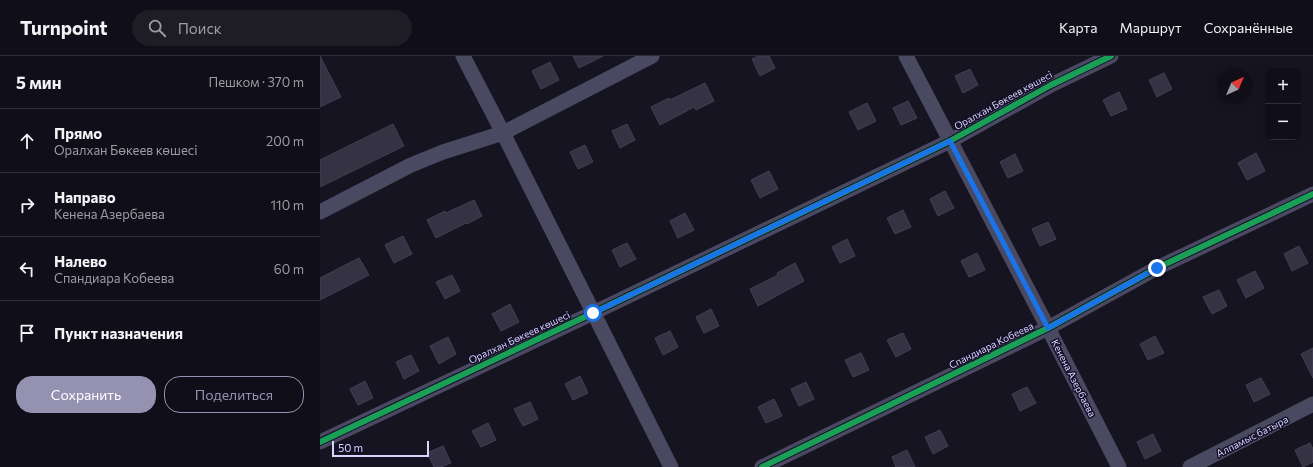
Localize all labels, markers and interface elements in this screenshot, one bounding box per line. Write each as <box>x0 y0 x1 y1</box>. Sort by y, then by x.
search box <box>132 10 412 46</box>
text: Turnpoint <box>20 16 108 39</box>
icon: search <box>146 17 168 39</box>
text: Поиск <box>178 19 222 37</box>
text: Карта <box>1059 19 1097 36</box>
text: Маршрут <box>1119 19 1182 36</box>
text: Сохранённые <box>1204 19 1293 36</box>
street label: Оралхан Бөкеев көшесі <box>952 68 1054 132</box>
north arrow <box>1217 68 1253 104</box>
map controls <box>1265 68 1301 140</box>
button: + <box>1265 68 1301 104</box>
text: 5 мин <box>16 72 62 93</box>
text: Пешком · 370 m <box>208 74 304 90</box>
button: − <box>1265 104 1301 140</box>
text: Прямо <box>54 124 102 142</box>
icon: ahead <box>16 130 38 152</box>
text: 200 m <box>266 133 304 149</box>
text: Оралхан Бөкеев көшесі <box>54 142 198 158</box>
text: Направо <box>54 188 116 206</box>
icon: right <box>16 194 38 216</box>
text: 110 m <box>271 197 304 213</box>
text: Кенена Азербаева <box>54 206 165 222</box>
text: Налево <box>54 252 107 270</box>
icon: left <box>16 258 38 280</box>
route end <box>1148 259 1166 277</box>
text: 60 m <box>274 261 304 277</box>
text: Спандиара Кобеева <box>54 270 174 286</box>
route start <box>584 304 602 322</box>
street label: Оралхан Бөкеев көшесі <box>466 308 572 366</box>
street label: Спандиара Кобеева <box>947 319 1035 371</box>
icon: arrive <box>16 322 38 344</box>
text: Пункт назначения <box>54 324 183 342</box>
street label: Кенена Азербаева <box>1049 337 1099 419</box>
button: Сохранить <box>16 376 156 413</box>
button: Поделиться <box>164 376 304 413</box>
street label: Алпамыс батыра <box>1214 413 1290 459</box>
scale bar <box>332 439 429 458</box>
text: 50 m <box>338 441 363 454</box>

